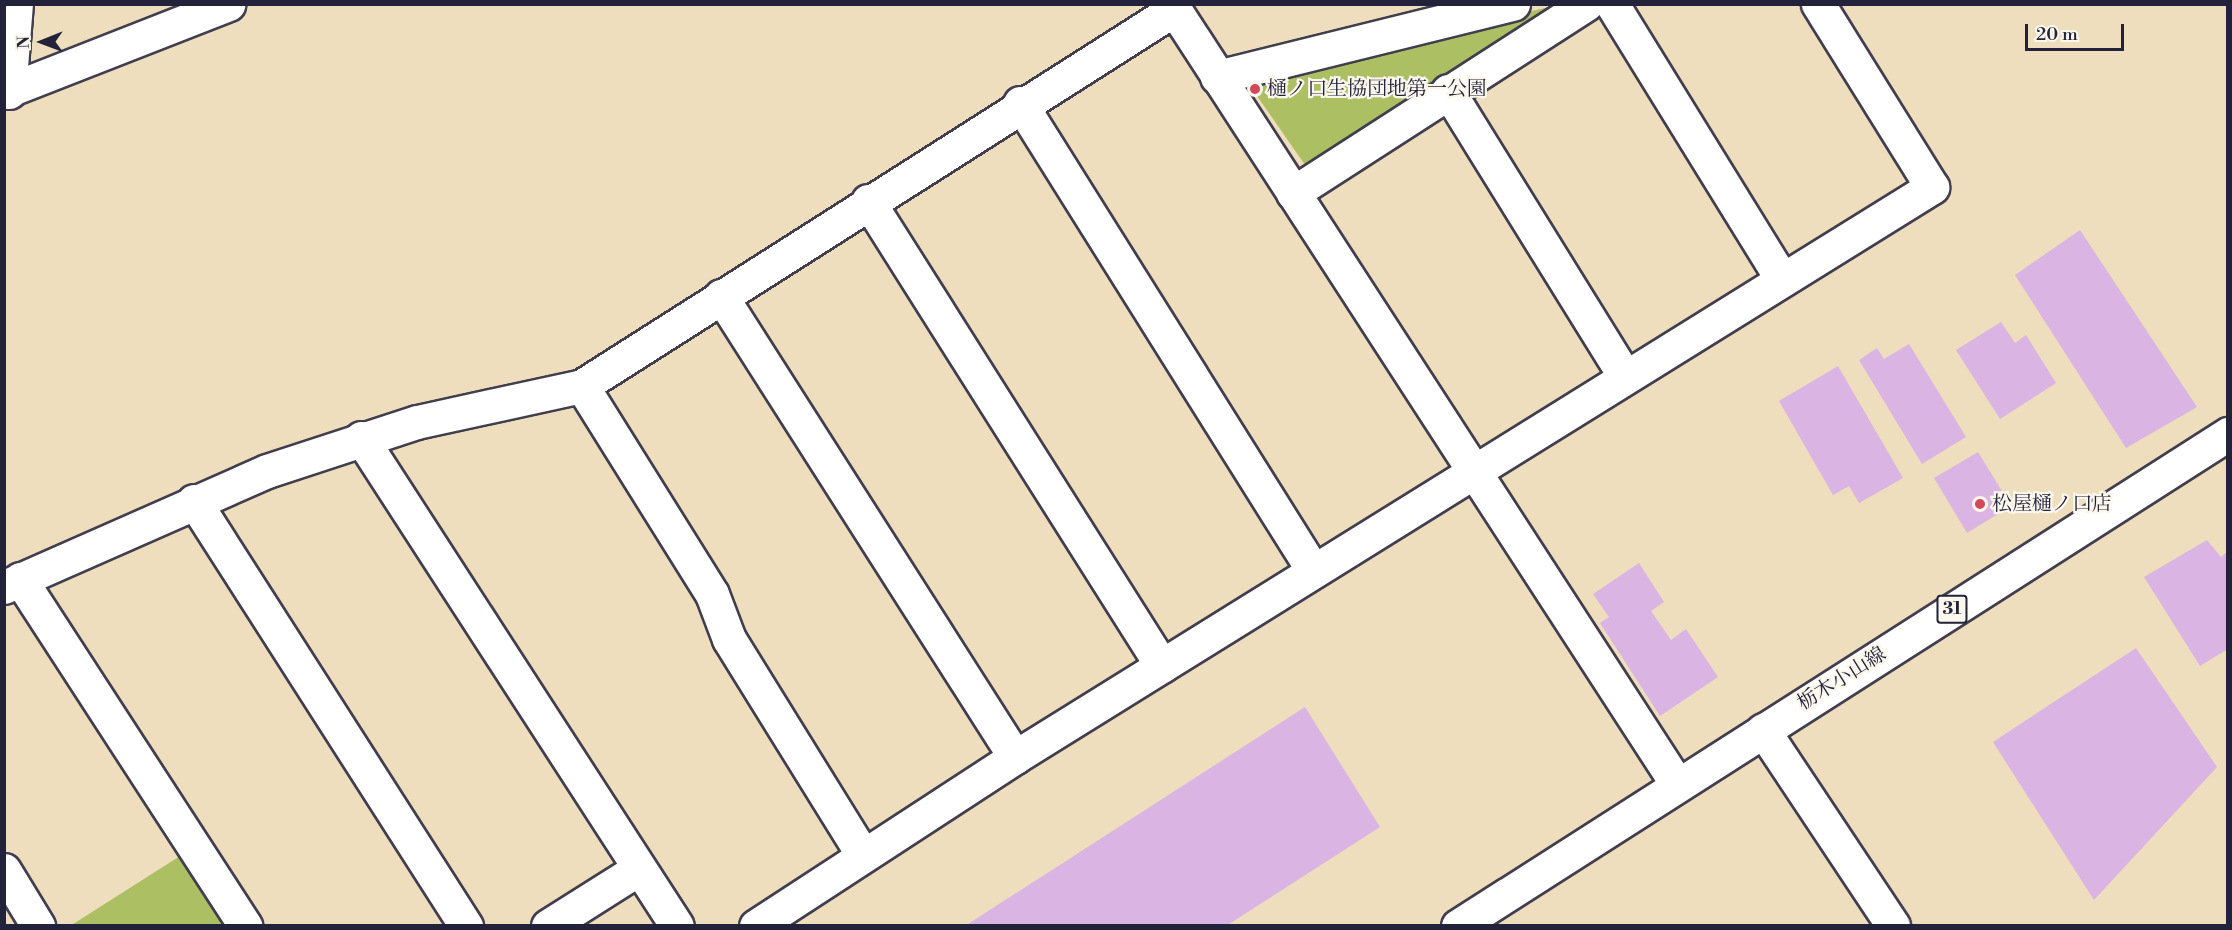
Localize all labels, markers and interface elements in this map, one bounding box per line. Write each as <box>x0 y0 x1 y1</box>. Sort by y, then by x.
north arrow <box>12 12 72 72</box>
scale bar <box>2028 12 2127 50</box>
text: 20 m <box>2036 23 2078 46</box>
text: N <box>14 36 34 49</box>
place label: 樋ノ口生協団地第一公園 <box>1267 77 1487 101</box>
marker: 樋ノ口生協団地第一公園 <box>1248 82 1262 96</box>
place label: 松屋樋ノ口店 <box>1992 492 2112 516</box>
marker: 松屋樋ノ口店 <box>1973 497 1987 511</box>
road number: 31 <box>1936 594 1968 624</box>
street label: 栃木小山線 <box>1793 642 1891 716</box>

